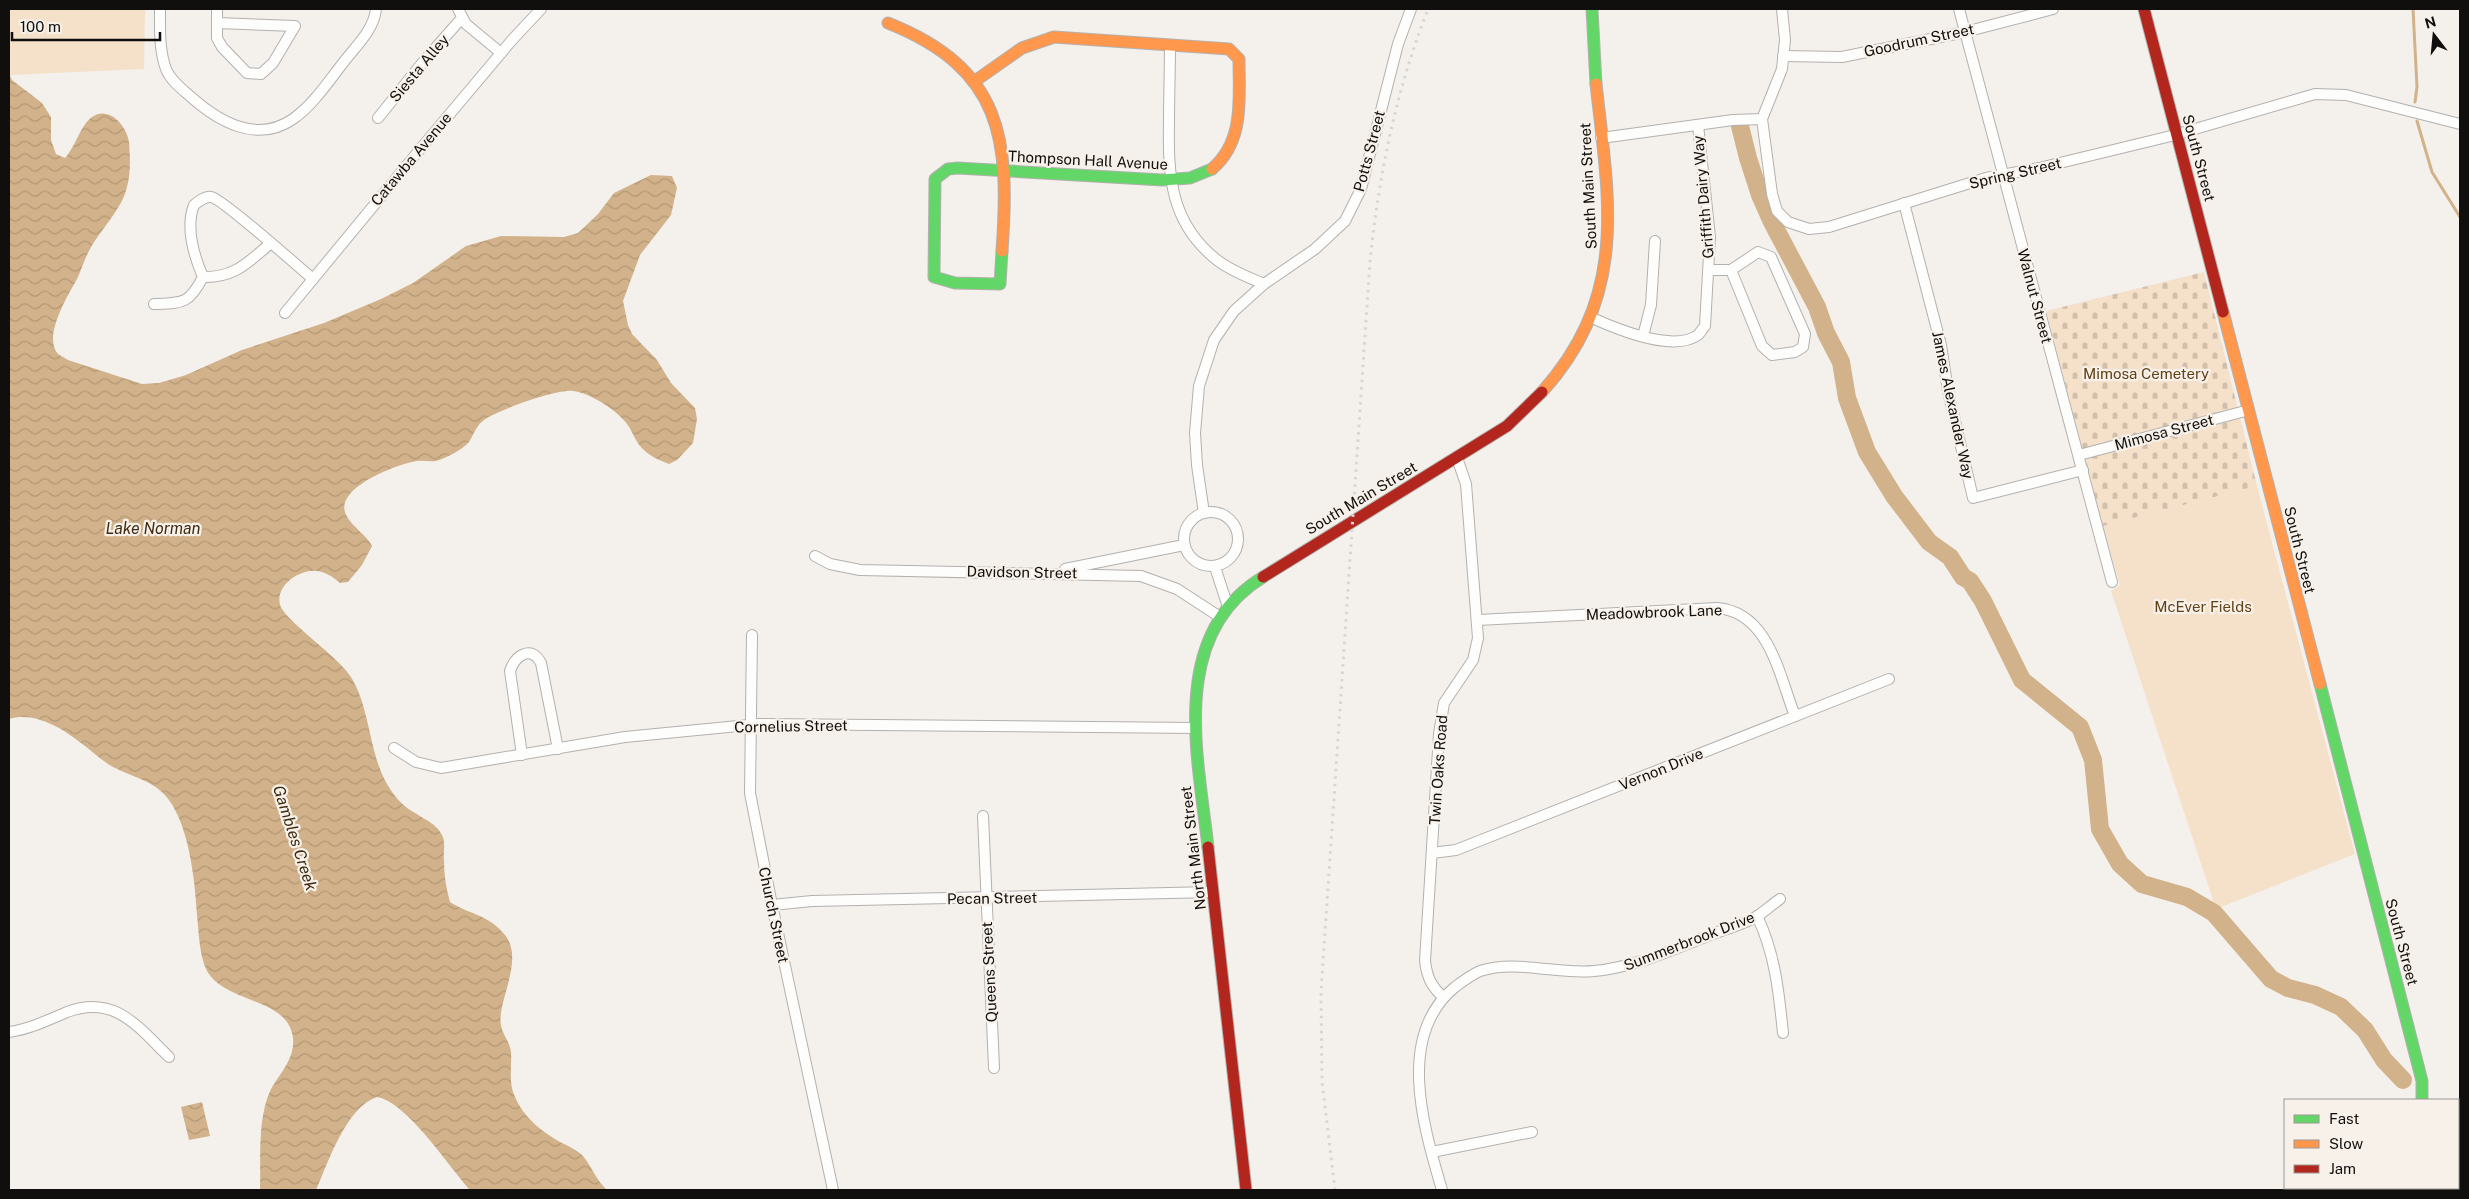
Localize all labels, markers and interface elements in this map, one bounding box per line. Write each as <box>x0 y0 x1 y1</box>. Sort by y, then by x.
scale bar <box>12 10 160 42</box>
north arrow <box>2409 10 2459 60</box>
text: N <box>2423 13 2438 32</box>
text: 100 m <box>20 18 61 35</box>
street label: Goodrum Street <box>1862 20 1976 60</box>
street label: Siesta Alley <box>386 31 452 105</box>
street label: Potts Street <box>1350 108 1388 194</box>
street label: Catawba Avenue <box>367 109 455 209</box>
street label: South Street <box>2179 113 2219 203</box>
street label: South Main Street <box>1576 122 1600 250</box>
street label: Griffith Dairy Way <box>1689 135 1717 259</box>
street label: Thompson Hall Avenue <box>1008 147 1168 173</box>
street label: Spring Street <box>1967 154 2063 192</box>
street label: Walnut Street <box>2014 247 2056 345</box>
street label: James Alexander Way <box>1929 329 1977 481</box>
park label: Mimosa Cemetery <box>2083 365 2209 382</box>
street label: Mimosa Street <box>2113 411 2216 453</box>
street label: South Main Street <box>1302 458 1420 538</box>
street label: South Street <box>2281 505 2319 595</box>
water label: Lake Norman <box>106 519 201 538</box>
street label: Davidson Street <box>966 563 1078 581</box>
park label: McEver Fields <box>2154 598 2252 615</box>
street label: Meadowbrook Lane <box>1585 601 1723 623</box>
street label: Twin Oaks Road <box>1426 714 1450 826</box>
street label: Cornelius Street <box>734 717 848 735</box>
street label: Vernon Drive <box>1617 744 1705 794</box>
water label: Gambles Creek <box>269 783 321 893</box>
street label: North Main Street <box>1177 785 1209 911</box>
street label: Church Street <box>756 865 793 965</box>
street label: Pecan Street <box>947 889 1037 907</box>
street label: South Street <box>2382 897 2422 987</box>
street label: Summerbrook Drive <box>1621 908 1757 974</box>
street label: Queens Street <box>978 921 1000 1023</box>
legend <box>2284 1099 2459 1189</box>
text: Fast <box>2329 1110 2359 1127</box>
text: Slow <box>2329 1135 2364 1152</box>
text: Jam <box>2329 1160 2356 1177</box>

